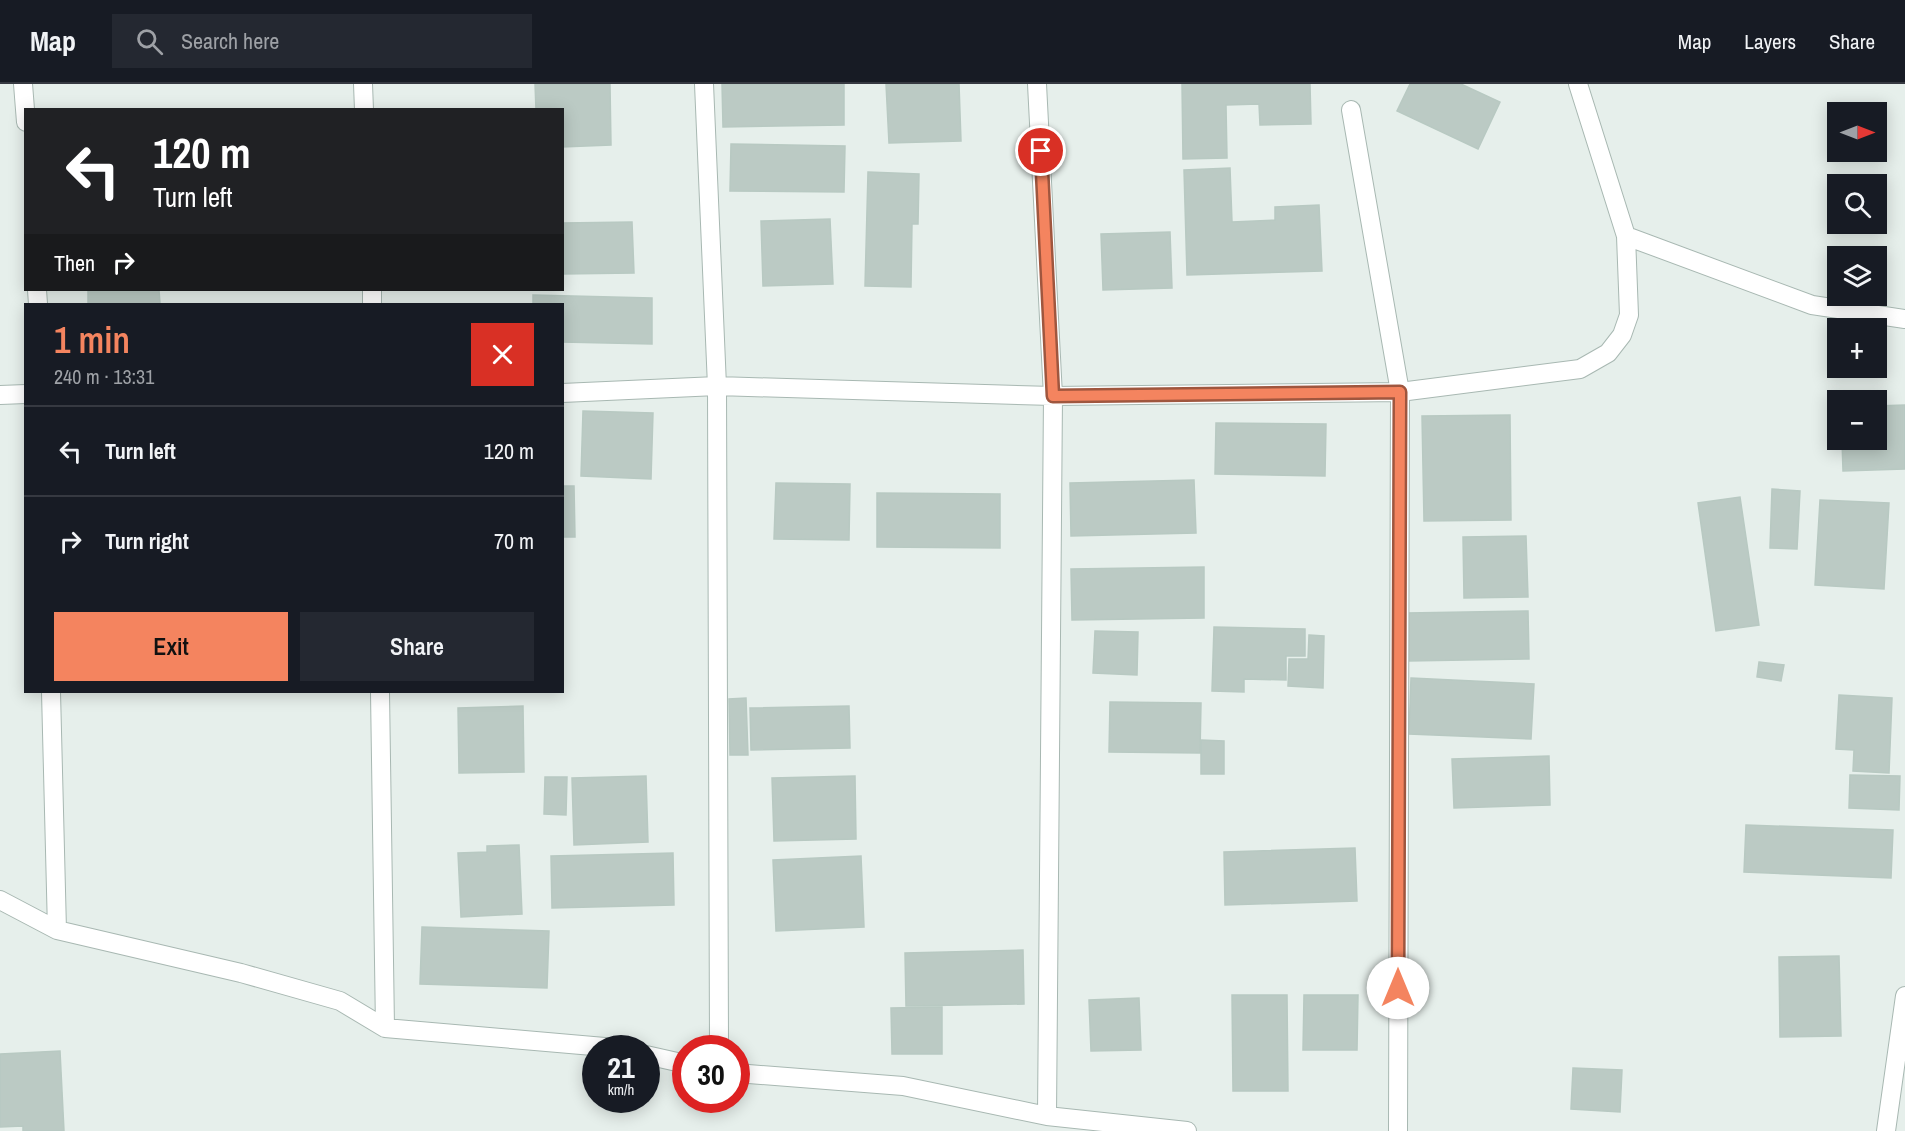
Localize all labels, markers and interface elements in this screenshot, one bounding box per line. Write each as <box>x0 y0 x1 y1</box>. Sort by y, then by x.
search box <box>112 14 532 68</box>
text: Map <box>30 22 76 60</box>
icon: search <box>133 25 166 58</box>
text: Search here <box>181 26 279 56</box>
text: Map <box>1678 27 1711 56</box>
text: Layers <box>1744 27 1796 56</box>
text: Share <box>1829 27 1875 56</box>
north arrow <box>1827 102 1887 162</box>
map controls <box>1827 102 1887 450</box>
text: 120 m <box>153 125 251 181</box>
pin <box>1015 125 1066 176</box>
icon: left <box>54 132 132 210</box>
icon: arrive <box>1024 134 1057 167</box>
button: search <box>1827 174 1887 234</box>
text: Turn left <box>153 179 232 215</box>
icon: right <box>107 246 140 279</box>
button: layers <box>1827 246 1887 306</box>
text: Then <box>54 248 95 278</box>
text: 1 min <box>54 316 130 364</box>
button: + <box>1827 318 1887 378</box>
button: close <box>471 323 534 386</box>
text: 240 m · 13:31 <box>54 363 154 390</box>
button: − <box>1827 390 1887 450</box>
icon: left <box>54 435 87 468</box>
text: Turn left <box>105 436 176 466</box>
text: 120 m <box>484 436 534 466</box>
icon: right <box>54 525 87 558</box>
text: Turn right <box>105 526 189 556</box>
text: 70 m <box>494 526 534 556</box>
button: Exit <box>54 612 288 681</box>
button: Share <box>300 612 534 681</box>
position arrow <box>1366 956 1430 1020</box>
speed limit sign: 30 <box>672 1035 750 1113</box>
text: 21 <box>607 1047 635 1087</box>
text: km/h <box>608 1079 634 1100</box>

